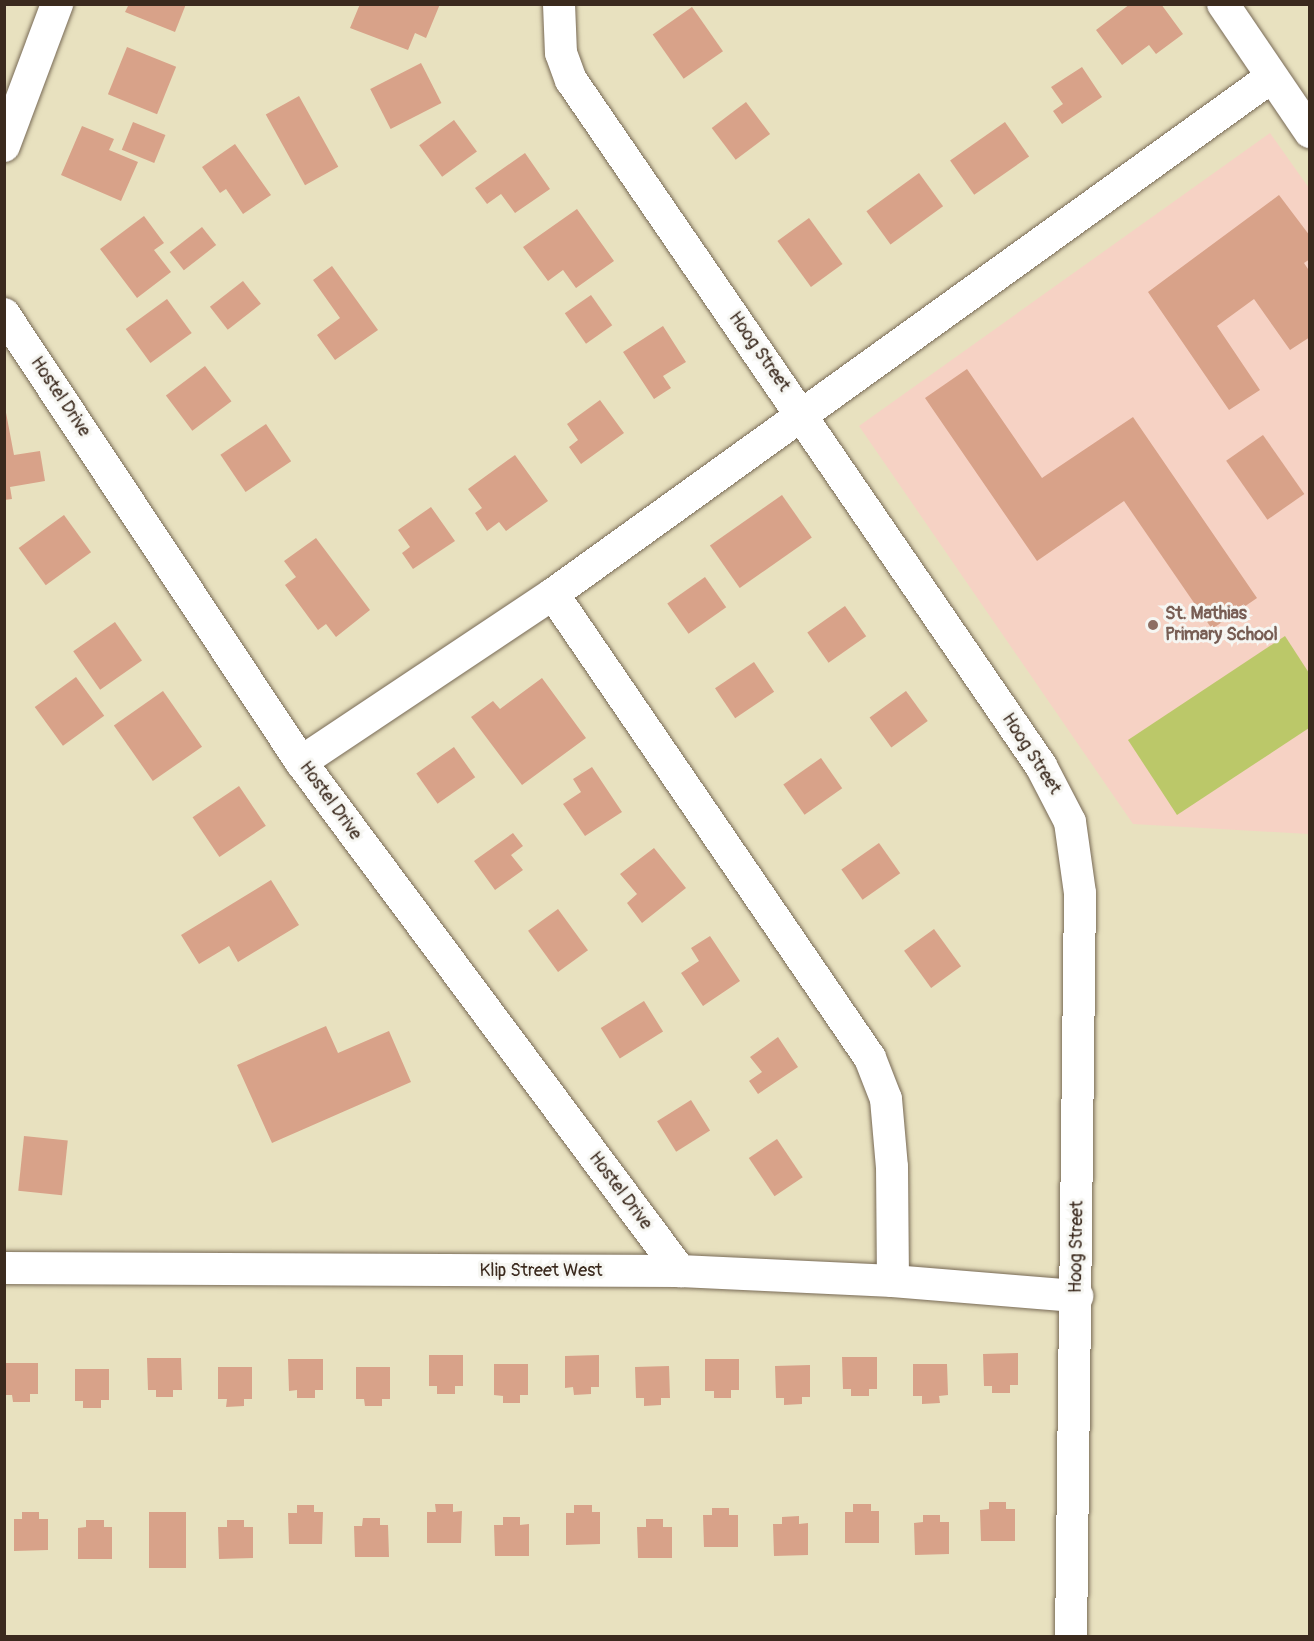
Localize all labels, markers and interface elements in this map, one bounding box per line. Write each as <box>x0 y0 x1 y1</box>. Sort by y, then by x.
street label: Hoog Street <box>724 308 794 396</box>
street label: Hostel Drive <box>25 353 95 441</box>
place label: St. Mathias Primary School <box>1165 604 1278 646</box>
marker: St. Mathias Primary School <box>1146 618 1160 632</box>
street label: Hoog Street <box>997 709 1065 799</box>
street label: Hostel Drive <box>294 757 366 845</box>
street label: Hostel Drive <box>584 1148 656 1234</box>
street label: Hoog Street <box>1065 1201 1089 1293</box>
street label: Klip Street West <box>479 1260 603 1282</box>

